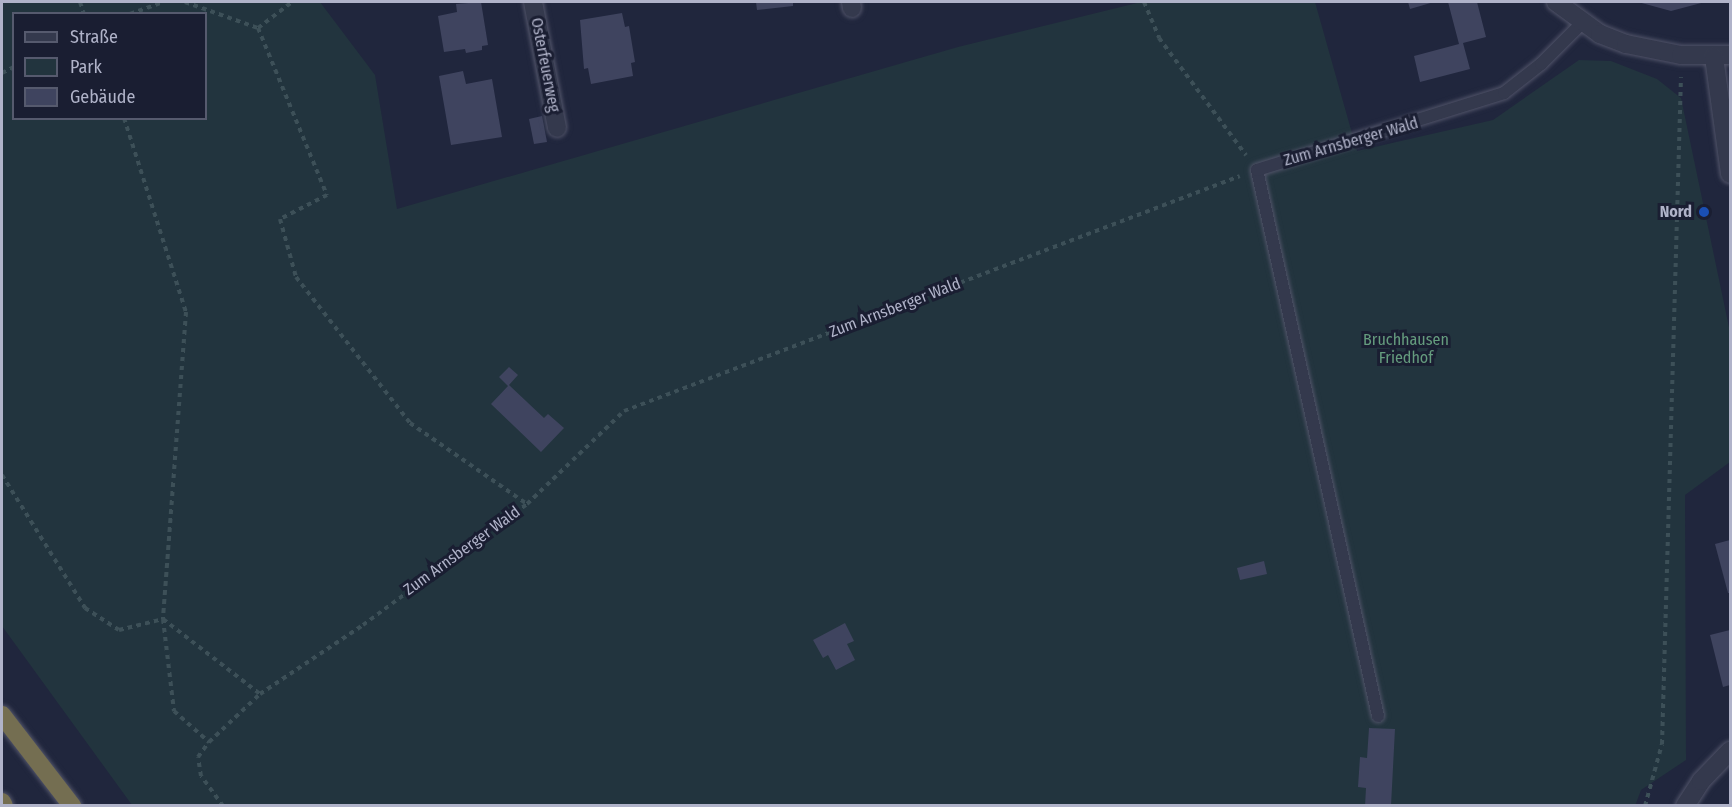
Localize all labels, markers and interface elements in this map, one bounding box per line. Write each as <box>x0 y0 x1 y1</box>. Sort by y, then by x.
legend <box>12 12 207 120</box>
street label: Osterfeuerweg <box>526 16 564 114</box>
text: Straße <box>70 26 118 48</box>
text: Park <box>70 56 102 78</box>
text: Gebäude <box>70 86 135 108</box>
street label: Zum Arnsberger Wald <box>1281 114 1421 170</box>
place label: Nord <box>1660 202 1692 222</box>
marker: Nord <box>1697 205 1711 219</box>
street label: Zum Arnsberger Wald <box>827 274 963 342</box>
park label: Bruchhausen Friedhof <box>1363 330 1449 368</box>
street label: Zum Arnsberger Wald <box>400 502 524 600</box>

